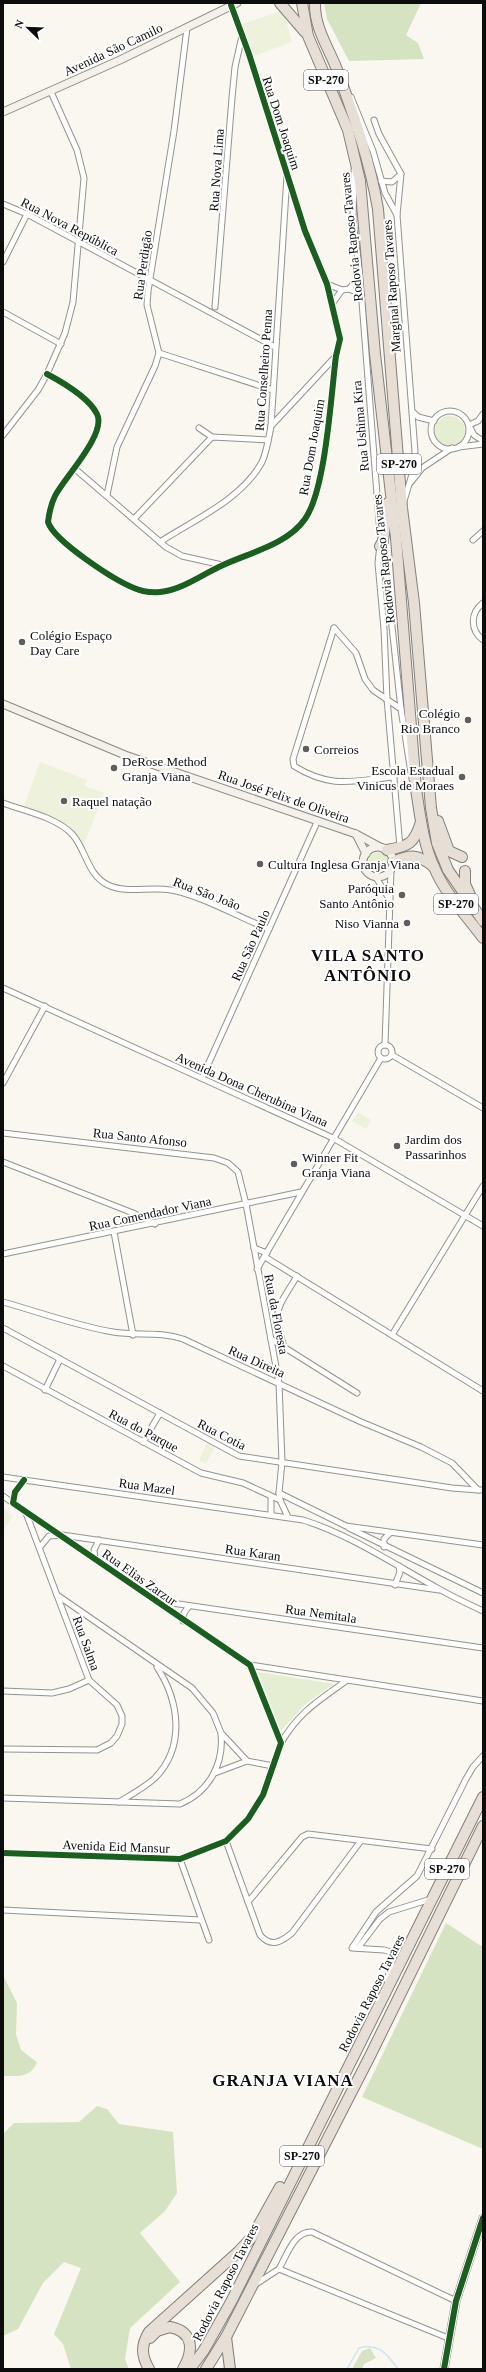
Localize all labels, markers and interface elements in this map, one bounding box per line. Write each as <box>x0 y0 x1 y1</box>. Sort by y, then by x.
north arrow <box>8 8 48 48</box>
text: N <box>12 18 26 30</box>
street label: Avenida São Camilo <box>61 20 165 79</box>
road number: SP-270 <box>304 70 348 90</box>
street label: Rua Dom Joaquim <box>259 74 304 172</box>
street label: Rua Nova Lima <box>206 128 227 212</box>
street label: Rodovia Raposo Tavares <box>337 172 366 302</box>
street label: Rua Nova República <box>18 194 121 259</box>
street label: Marginal Raposo Tavares <box>379 219 404 353</box>
street label: Rua Perdigão <box>130 229 155 301</box>
street label: Rua Conselheiro Penna <box>252 308 275 431</box>
street label: Rua Ushima Kira <box>349 380 372 472</box>
street label: Rua Dom Joaquim <box>296 398 327 496</box>
road number: SP-270 <box>377 454 421 474</box>
street label: Rodovia Raposo Tavares <box>369 494 398 624</box>
place label: Colégio Espaço Day Care <box>30 628 112 658</box>
marker: Colégio Espaço Day Care <box>17 637 27 647</box>
place label: Colégio Rio Branco <box>400 706 460 736</box>
marker: Colégio Rio Branco <box>463 715 473 725</box>
place label: Correios <box>314 742 359 757</box>
marker: Correios <box>301 744 311 754</box>
place label: DeRose Method Granja Viana <box>122 754 207 784</box>
marker: DeRose Method Granja Viana <box>109 763 119 773</box>
place label: Escola Estadual Vinicus de Moraes <box>357 763 454 793</box>
street label: Rua José Felix de Oliveira <box>216 767 352 826</box>
marker: Escola Estadual Vinicus de Moraes <box>457 772 467 782</box>
place label: Raquel natação <box>72 794 152 809</box>
marker: Raquel natação <box>59 796 69 806</box>
place label: Cultura Inglesa Granja Viana <box>268 857 420 872</box>
marker: Cultura Inglesa Granja Viana <box>255 859 265 869</box>
street label: Rua São João <box>171 874 243 913</box>
place label: Paróquia Santo Antônio <box>319 881 394 911</box>
marker: Paróquia Santo Antônio <box>397 890 407 900</box>
road number: SP-270 <box>434 894 478 914</box>
street label: Rua São Paulo <box>228 907 273 983</box>
place label: Niso Vianna <box>335 916 399 931</box>
marker: Niso Vianna <box>402 918 412 928</box>
district label: VILA SANTO ANTÔNIO <box>311 946 425 985</box>
street label: Avenida Dona Cherubina Viana <box>173 1049 330 1130</box>
street label: Rua Santo Afonso <box>92 1125 188 1150</box>
place label: Jardim dos Passarinhos <box>405 1132 466 1162</box>
marker: Jardim dos Passarinhos <box>392 1141 402 1151</box>
place label: Winner Fit Granja Viana <box>302 1150 371 1180</box>
marker: Winner Fit Granja Viana <box>289 1159 299 1169</box>
street label: Rua Comendador Viana <box>88 1193 213 1234</box>
street label: Rua da Floresta <box>261 1273 292 1356</box>
street label: Rua Direita <box>226 1342 288 1381</box>
street label: Rua do Parque <box>106 1406 181 1455</box>
street label: Rua Cotia <box>195 1416 249 1453</box>
street label: Rua Mazel <box>118 1475 176 1498</box>
street label: Rua Karan <box>224 1541 282 1564</box>
street label: Rua Elias Zarzur <box>99 1546 181 1609</box>
street label: Rua Nemitala <box>284 1601 358 1626</box>
street label: Rua Salma <box>70 1614 103 1673</box>
street label: Avenida Eid Mansur <box>62 1837 171 1856</box>
road number: SP-270 <box>425 1859 469 1879</box>
street label: Rodovia Raposo Tavares <box>335 1932 408 2054</box>
district label: GRANJA VIANA <box>212 2071 354 2090</box>
road number: SP-270 <box>280 2146 324 2166</box>
street label: Rodovia Raposo Tavares <box>189 2221 262 2343</box>

